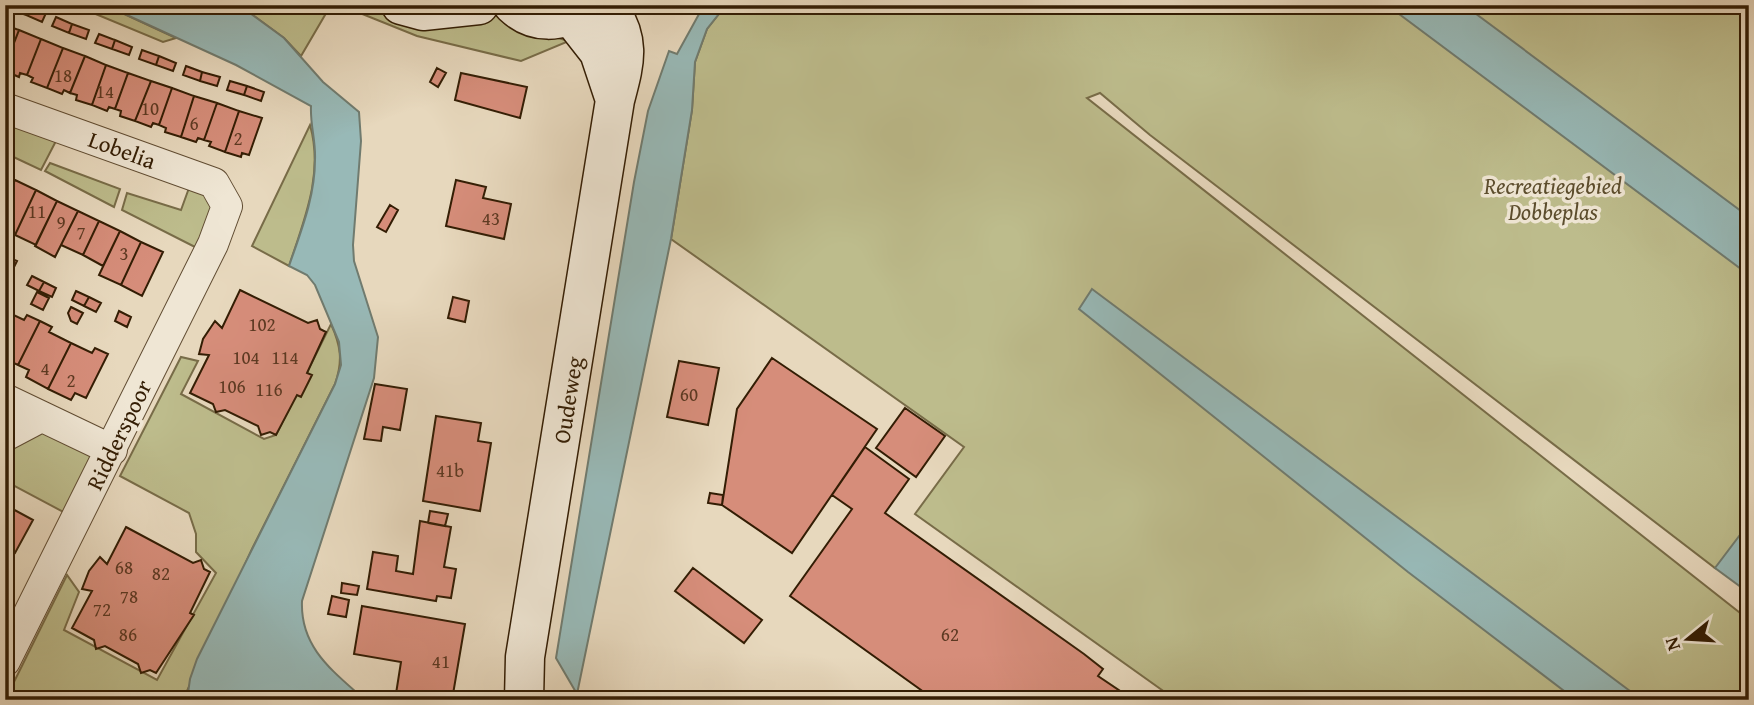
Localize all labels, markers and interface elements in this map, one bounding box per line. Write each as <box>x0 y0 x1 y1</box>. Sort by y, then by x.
house number: 18 <box>54 61 72 89</box>
house number: 14 <box>96 77 114 105</box>
house number: 10 <box>141 94 159 122</box>
house number: 6 <box>189 109 199 137</box>
street label: Lobelia <box>84 122 161 177</box>
house number: 2 <box>233 124 243 152</box>
park label: Recreatiegebied Dobbeplas <box>1483 169 1622 228</box>
house number: 11 <box>28 197 46 225</box>
house number: 43 <box>482 204 500 232</box>
house number: 9 <box>56 208 66 236</box>
house number: 7 <box>76 218 86 246</box>
house number: 3 <box>119 239 129 267</box>
house number: 102 <box>248 310 276 338</box>
house number: 104 <box>232 343 260 371</box>
house number: 114 <box>271 343 299 371</box>
house number: 4 <box>40 354 50 382</box>
street label: Oudeweg <box>544 354 591 446</box>
house number: 2 <box>66 366 76 394</box>
house number: 106 <box>218 372 246 400</box>
street label: Ridderspoor <box>78 374 160 495</box>
house number: 116 <box>255 375 283 403</box>
house number: 60 <box>680 380 698 408</box>
house number: 41b <box>436 456 464 484</box>
house number: 68 <box>115 553 133 581</box>
house number: 82 <box>152 559 170 587</box>
house number: 78 <box>120 582 138 610</box>
house number: 72 <box>93 595 111 623</box>
north arrow <box>1652 604 1722 674</box>
house number: 86 <box>119 620 137 648</box>
house number: 62 <box>941 620 959 648</box>
text: N <box>1656 634 1687 655</box>
house number: 41 <box>432 647 450 675</box>

